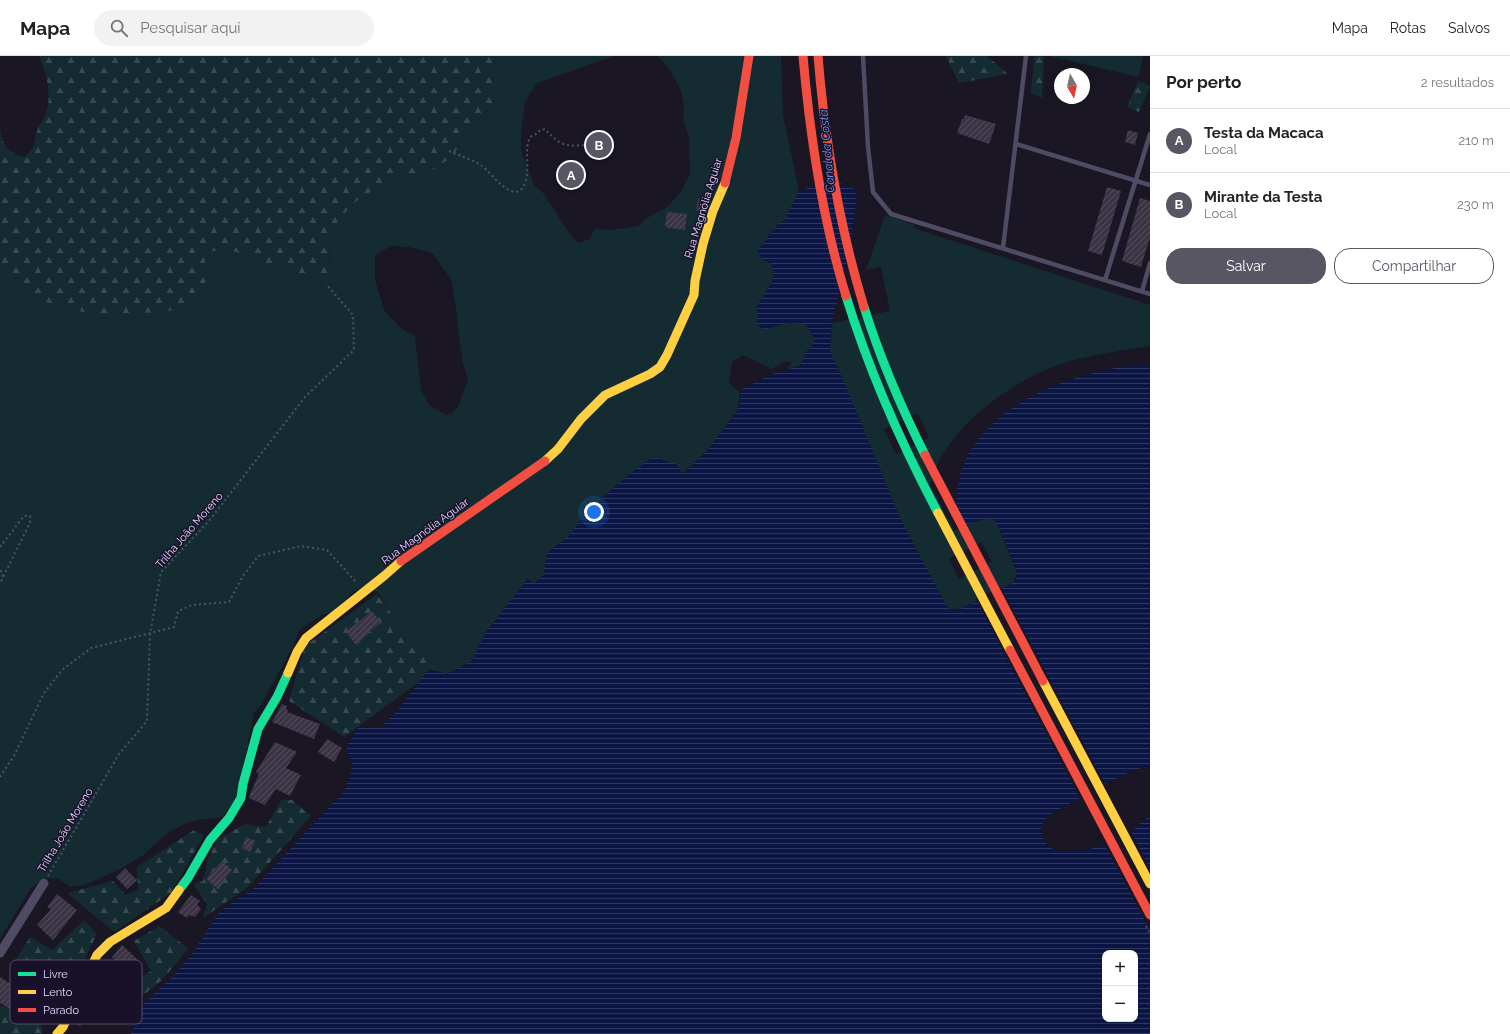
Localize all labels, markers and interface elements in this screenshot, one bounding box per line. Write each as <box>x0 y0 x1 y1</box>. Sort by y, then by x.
search box <box>94 10 374 46</box>
text: Mapa <box>20 17 70 39</box>
icon: search <box>108 17 130 39</box>
text: Pesquisar aqui <box>140 19 241 37</box>
text: Mapa <box>1332 20 1368 36</box>
text: Rotas <box>1390 20 1426 36</box>
text: Salvos <box>1448 20 1490 36</box>
north arrow <box>1054 68 1090 104</box>
text: Por perto <box>1166 72 1241 92</box>
text: 2 resultados <box>1421 75 1494 90</box>
water label: Canal da Costa <box>816 109 838 193</box>
text: Testa da Macaca <box>1204 124 1324 142</box>
pin: B <box>586 130 612 160</box>
text: A <box>1175 133 1183 148</box>
text: 210 m <box>1458 133 1494 148</box>
text: Local <box>1204 142 1237 157</box>
street label: Rua Magnólia Aguiar <box>682 156 725 260</box>
pin: A <box>558 160 584 190</box>
text: Mirante da Testa <box>1204 188 1322 206</box>
text: B <box>1175 197 1183 212</box>
text: 230 m <box>1457 197 1494 212</box>
text: Local <box>1204 206 1237 221</box>
button: Salvar <box>1166 248 1326 284</box>
button: Compartilhar <box>1334 248 1494 284</box>
street label: Trilha João Moreno <box>153 489 226 571</box>
street label: Rua Magnólia Aguiar <box>379 495 471 567</box>
your location <box>584 502 604 522</box>
street label: Trilha João Moreno <box>35 785 96 875</box>
map controls <box>1102 950 1138 1022</box>
button: + <box>1102 950 1138 986</box>
legend <box>10 960 142 1024</box>
text: Livre <box>43 968 68 981</box>
text: Lento <box>43 986 73 999</box>
button: − <box>1102 986 1138 1022</box>
text: Parado <box>43 1004 79 1017</box>

